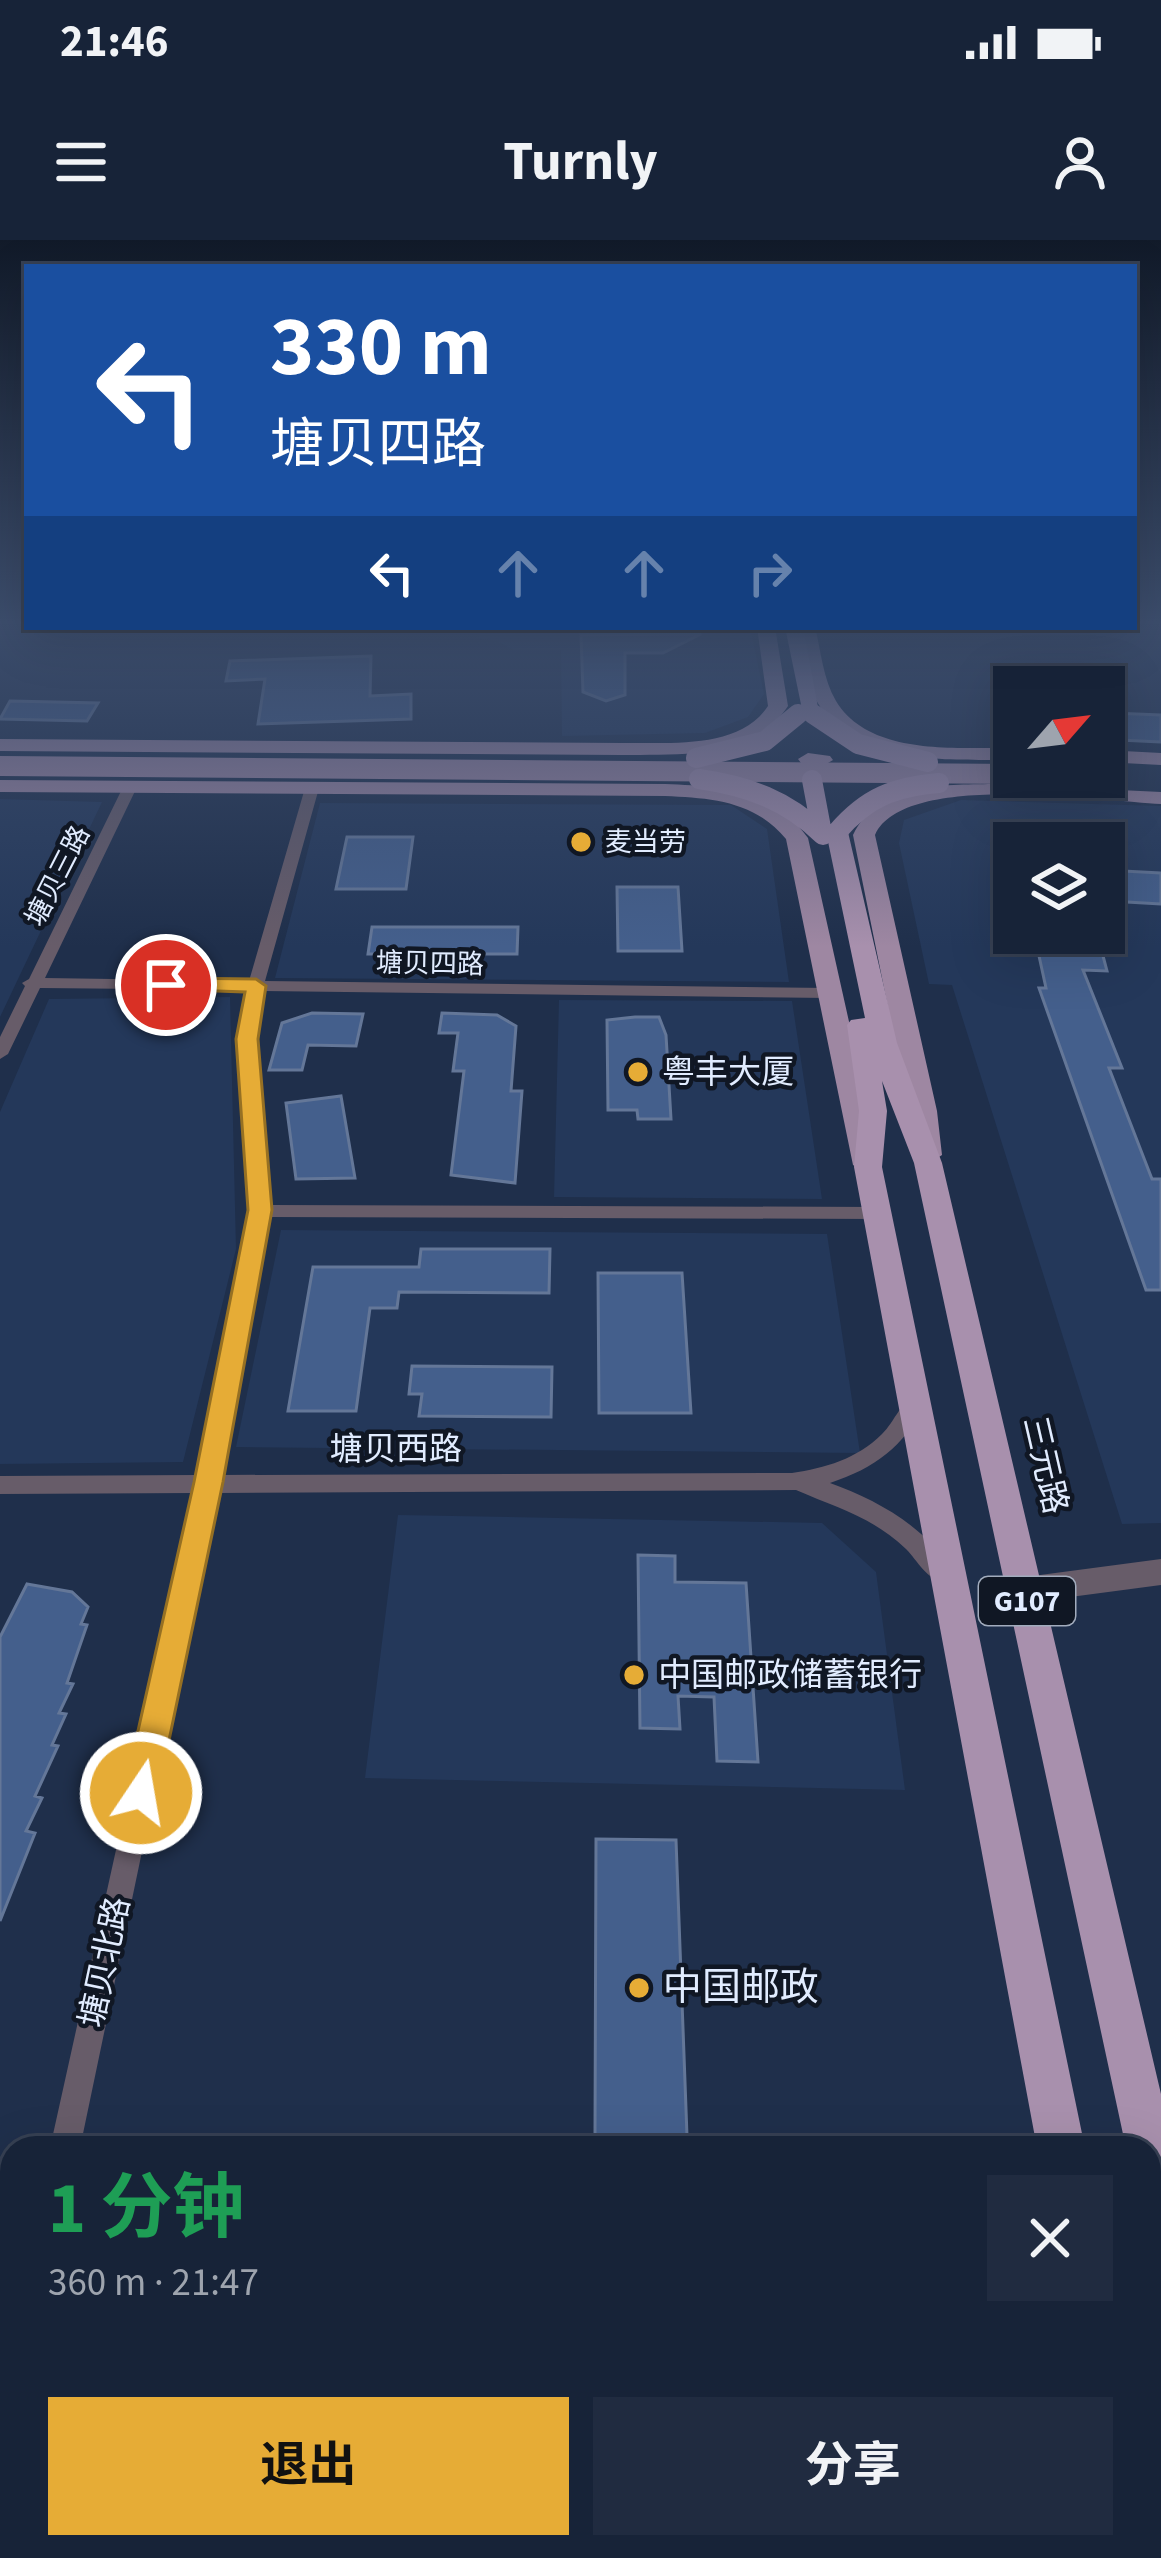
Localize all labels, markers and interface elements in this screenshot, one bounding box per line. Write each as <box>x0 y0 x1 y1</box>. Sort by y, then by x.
text: 21:46 <box>60 10 169 74</box>
text: Turnly <box>503 124 658 201</box>
icon: menu <box>48 129 114 195</box>
icon: person <box>1047 129 1113 195</box>
text: 330 m <box>270 288 492 408</box>
icon: left <box>72 312 228 468</box>
text: 塘贝四路 <box>270 407 486 484</box>
icon: left <box>359 540 425 606</box>
icon: ahead <box>485 540 551 606</box>
icon: ahead <box>611 540 677 606</box>
icon: right <box>737 540 803 606</box>
north arrow <box>993 666 1125 798</box>
map controls <box>993 666 1125 954</box>
street label: 塘贝三路 <box>16 819 100 933</box>
button: layers <box>993 822 1125 954</box>
place label: 麦当劳 <box>605 823 686 862</box>
marker: 麦当劳 <box>568 829 594 855</box>
pin <box>115 934 217 1036</box>
street label: 塘贝四路 <box>376 944 484 984</box>
icon: arrive <box>133 952 199 1018</box>
place label: 粤丰大厦 <box>662 1049 794 1096</box>
marker: 粤丰大厦 <box>625 1059 651 1085</box>
street label: 三元路 <box>1011 1411 1079 1519</box>
street label: 塘贝西路 <box>330 1426 462 1473</box>
road number: G107 <box>979 1577 1075 1625</box>
place label: 中国邮政储蓄银行 <box>658 1652 922 1699</box>
marker: 中国邮政储蓄银行 <box>621 1662 647 1688</box>
position arrow <box>78 1730 204 1856</box>
street label: 塘贝北路 <box>68 1893 142 2031</box>
place label: 中国邮政 <box>663 1960 819 2016</box>
marker: 中国邮政 <box>626 1975 652 2001</box>
text: 1 分钟 <box>48 2158 244 2261</box>
button: close <box>987 2175 1113 2301</box>
text: 360 m · 21:47 <box>48 2255 259 2311</box>
button: 退出 <box>48 2397 569 2535</box>
button: 分享 <box>593 2397 1113 2535</box>

